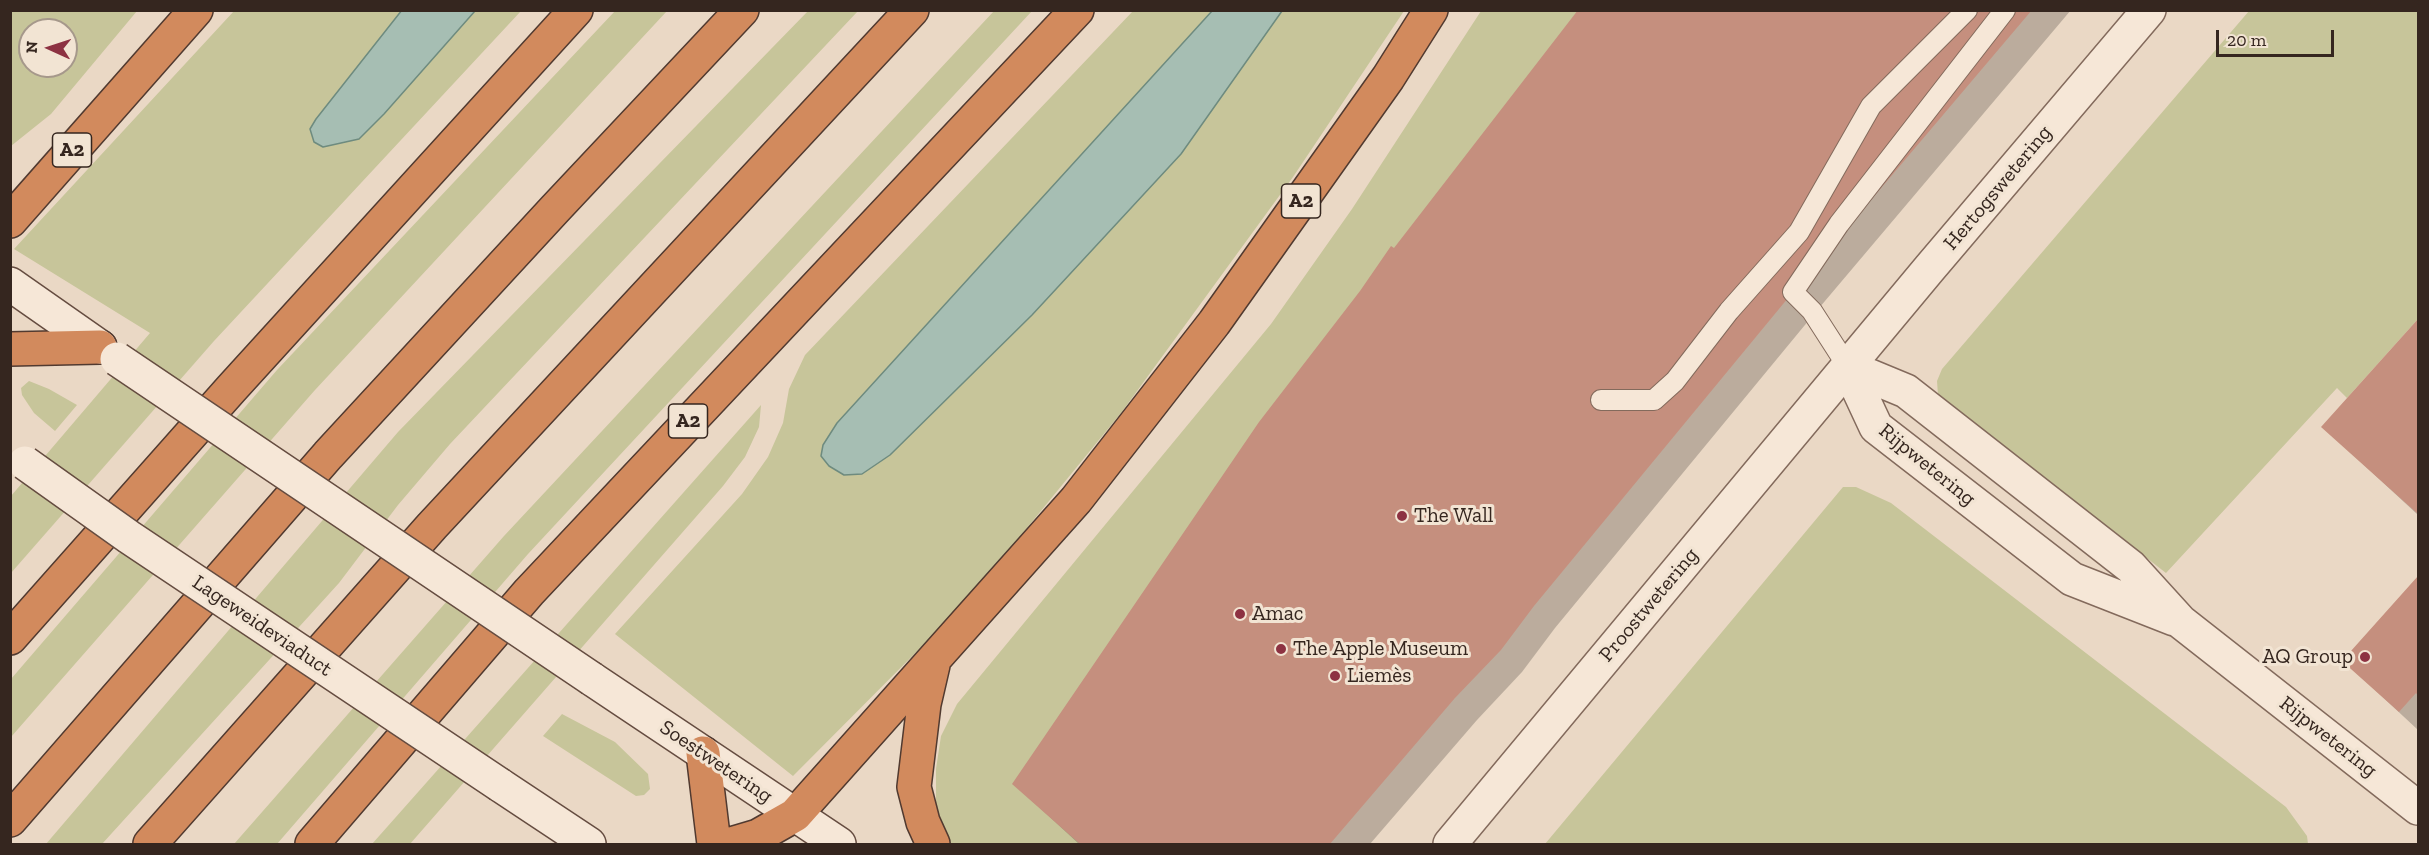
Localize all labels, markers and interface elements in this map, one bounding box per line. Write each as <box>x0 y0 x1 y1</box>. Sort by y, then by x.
north arrow <box>18 18 78 78</box>
scale bar <box>2219 18 2338 56</box>
text: 20 m <box>2227 29 2266 51</box>
text: N <box>22 41 41 54</box>
street label: Hertogswetering <box>1939 121 2057 255</box>
road number: A2 <box>52 133 92 167</box>
road number: A2 <box>1282 184 1320 218</box>
road number: A2 <box>668 404 708 438</box>
street label: Rijpwetering <box>1874 418 1980 512</box>
place label: The Wall <box>1414 503 1493 529</box>
marker: The Wall <box>1395 509 1409 523</box>
street label: Proostwetering <box>1594 543 1704 667</box>
street label: Lageweideviaduct <box>187 570 337 682</box>
place label: Amac <box>1252 601 1304 627</box>
marker: Amac <box>1233 607 1247 621</box>
place label: The Apple Museum <box>1293 636 1468 662</box>
marker: The Apple Museum <box>1274 642 1288 656</box>
place label: AQ Group <box>2262 644 2353 670</box>
marker: AQ Group <box>2358 650 2372 664</box>
place label: Liemès <box>1347 663 1411 689</box>
marker: Liemès <box>1328 669 1342 683</box>
street label: Rijpwetering <box>2274 691 2382 783</box>
street label: Soestwetering <box>655 715 777 809</box>

